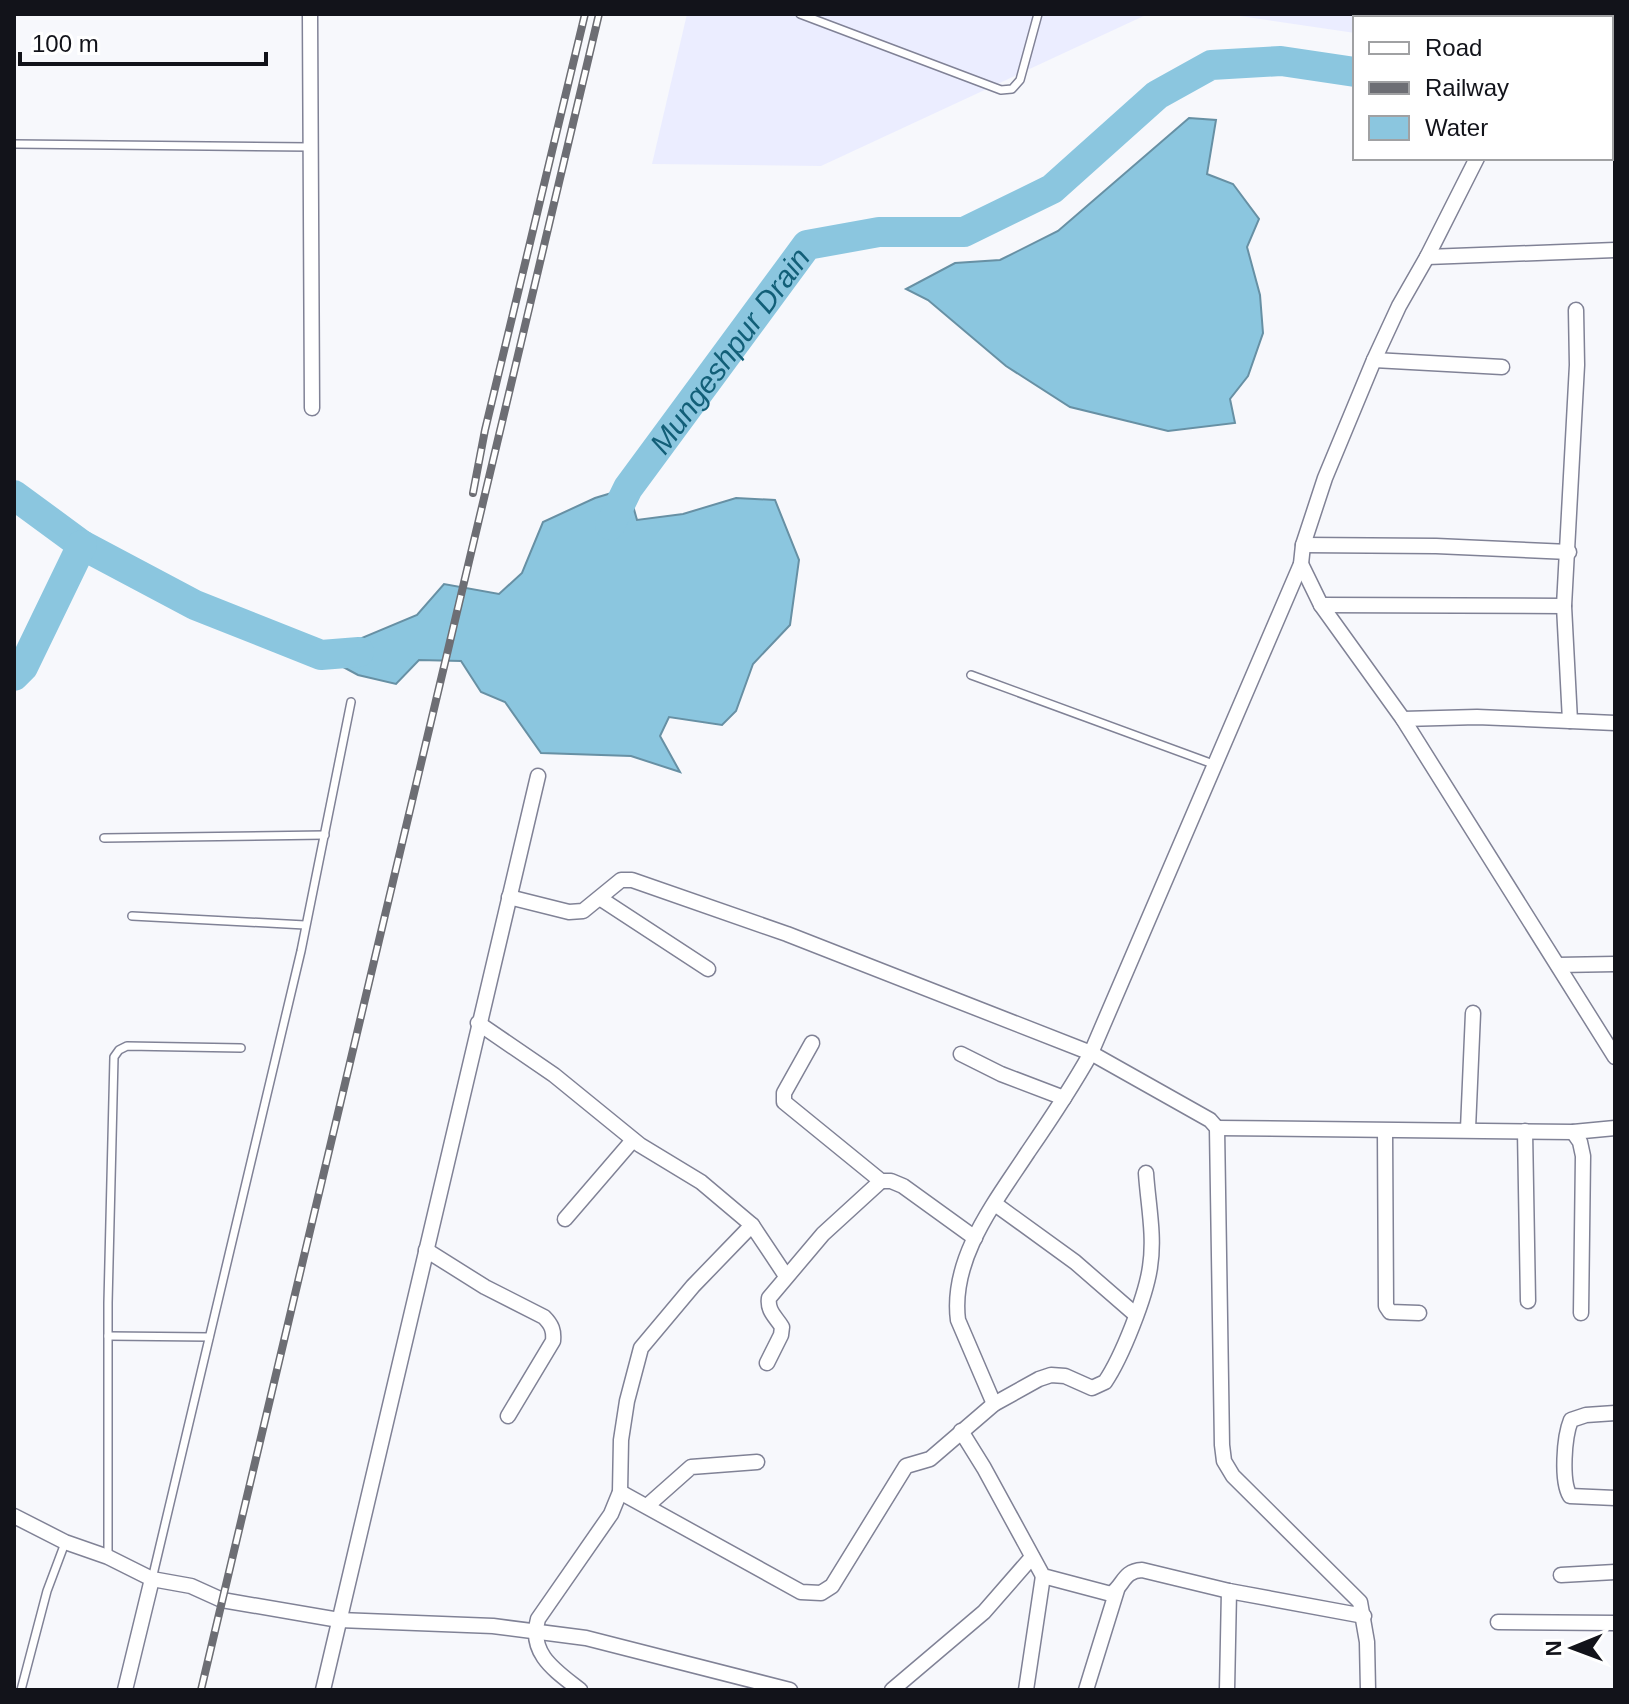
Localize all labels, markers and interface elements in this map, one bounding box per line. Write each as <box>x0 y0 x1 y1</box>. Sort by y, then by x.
scale bar <box>20 16 266 66</box>
legend <box>1353 16 1613 160</box>
text: 100 m <box>32 30 99 57</box>
text: Road <box>1425 34 1482 61</box>
text: Railway <box>1425 74 1509 101</box>
text: Water <box>1425 114 1488 141</box>
water label: Mungeshpur Drain <box>643 241 816 460</box>
north arrow <box>1533 1608 1613 1688</box>
text: N <box>1541 1640 1566 1657</box>

